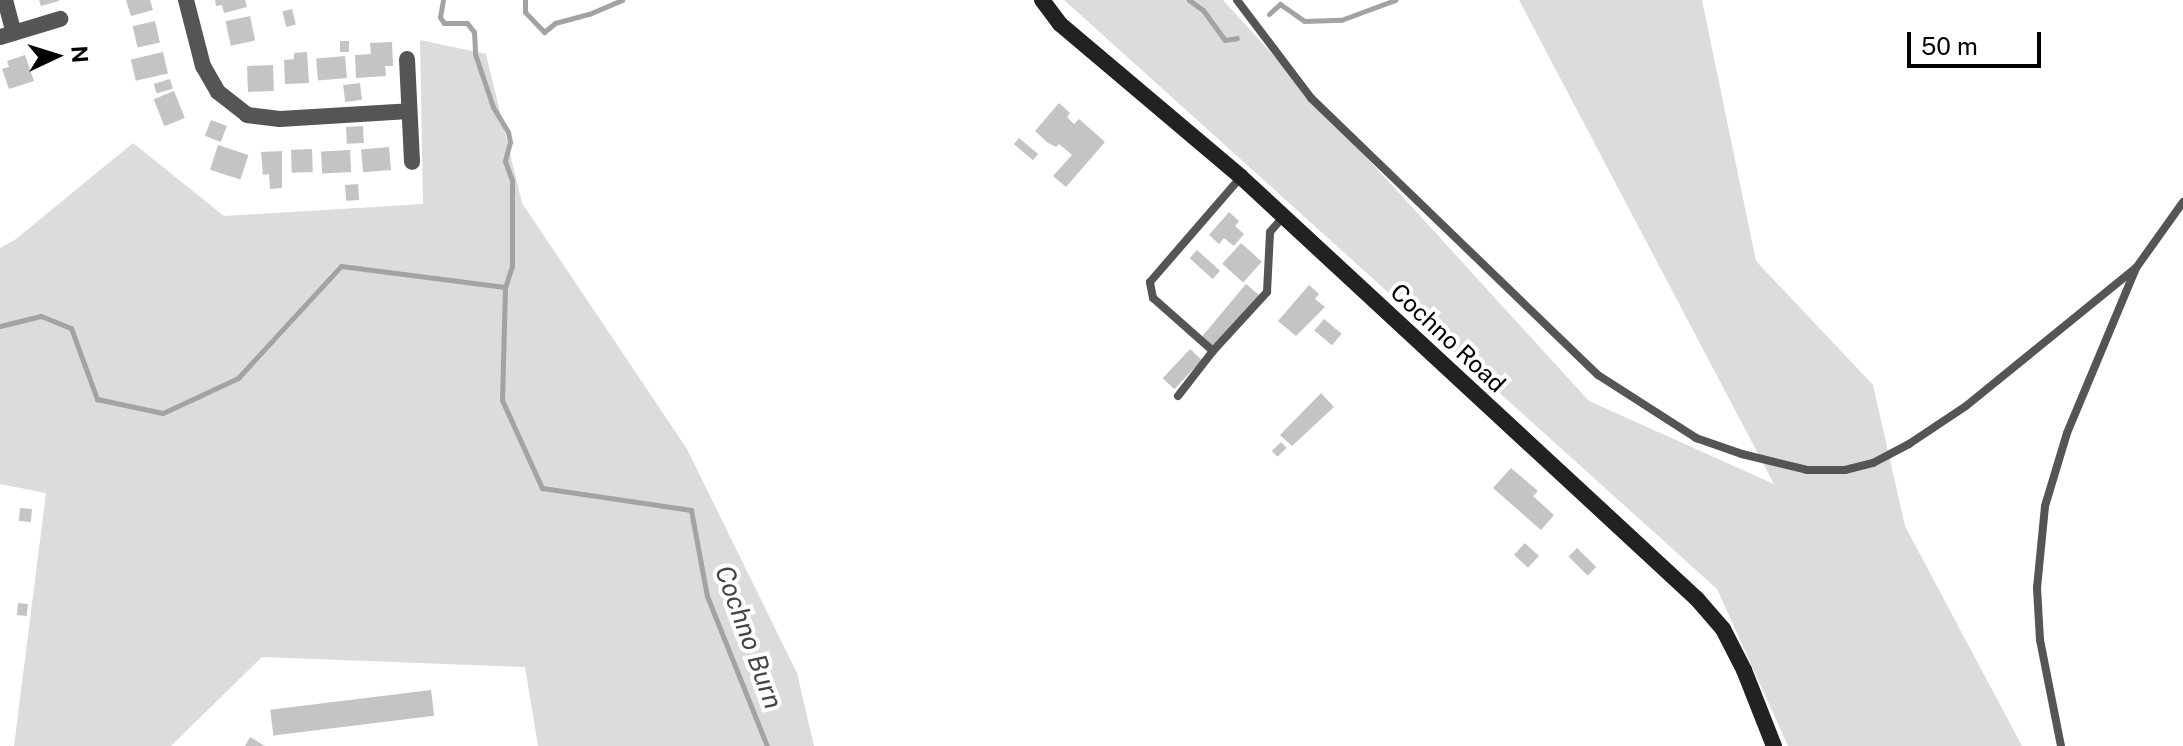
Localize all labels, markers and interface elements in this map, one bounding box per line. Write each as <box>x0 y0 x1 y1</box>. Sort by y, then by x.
north arrow <box>16 16 96 96</box>
scale bar <box>1911 16 2045 66</box>
text: 50 m <box>1921 32 1978 60</box>
text: N <box>66 45 94 64</box>
street label: Cochno Road <box>1384 277 1512 399</box>
water label: Cochno Burn <box>709 561 789 713</box>

